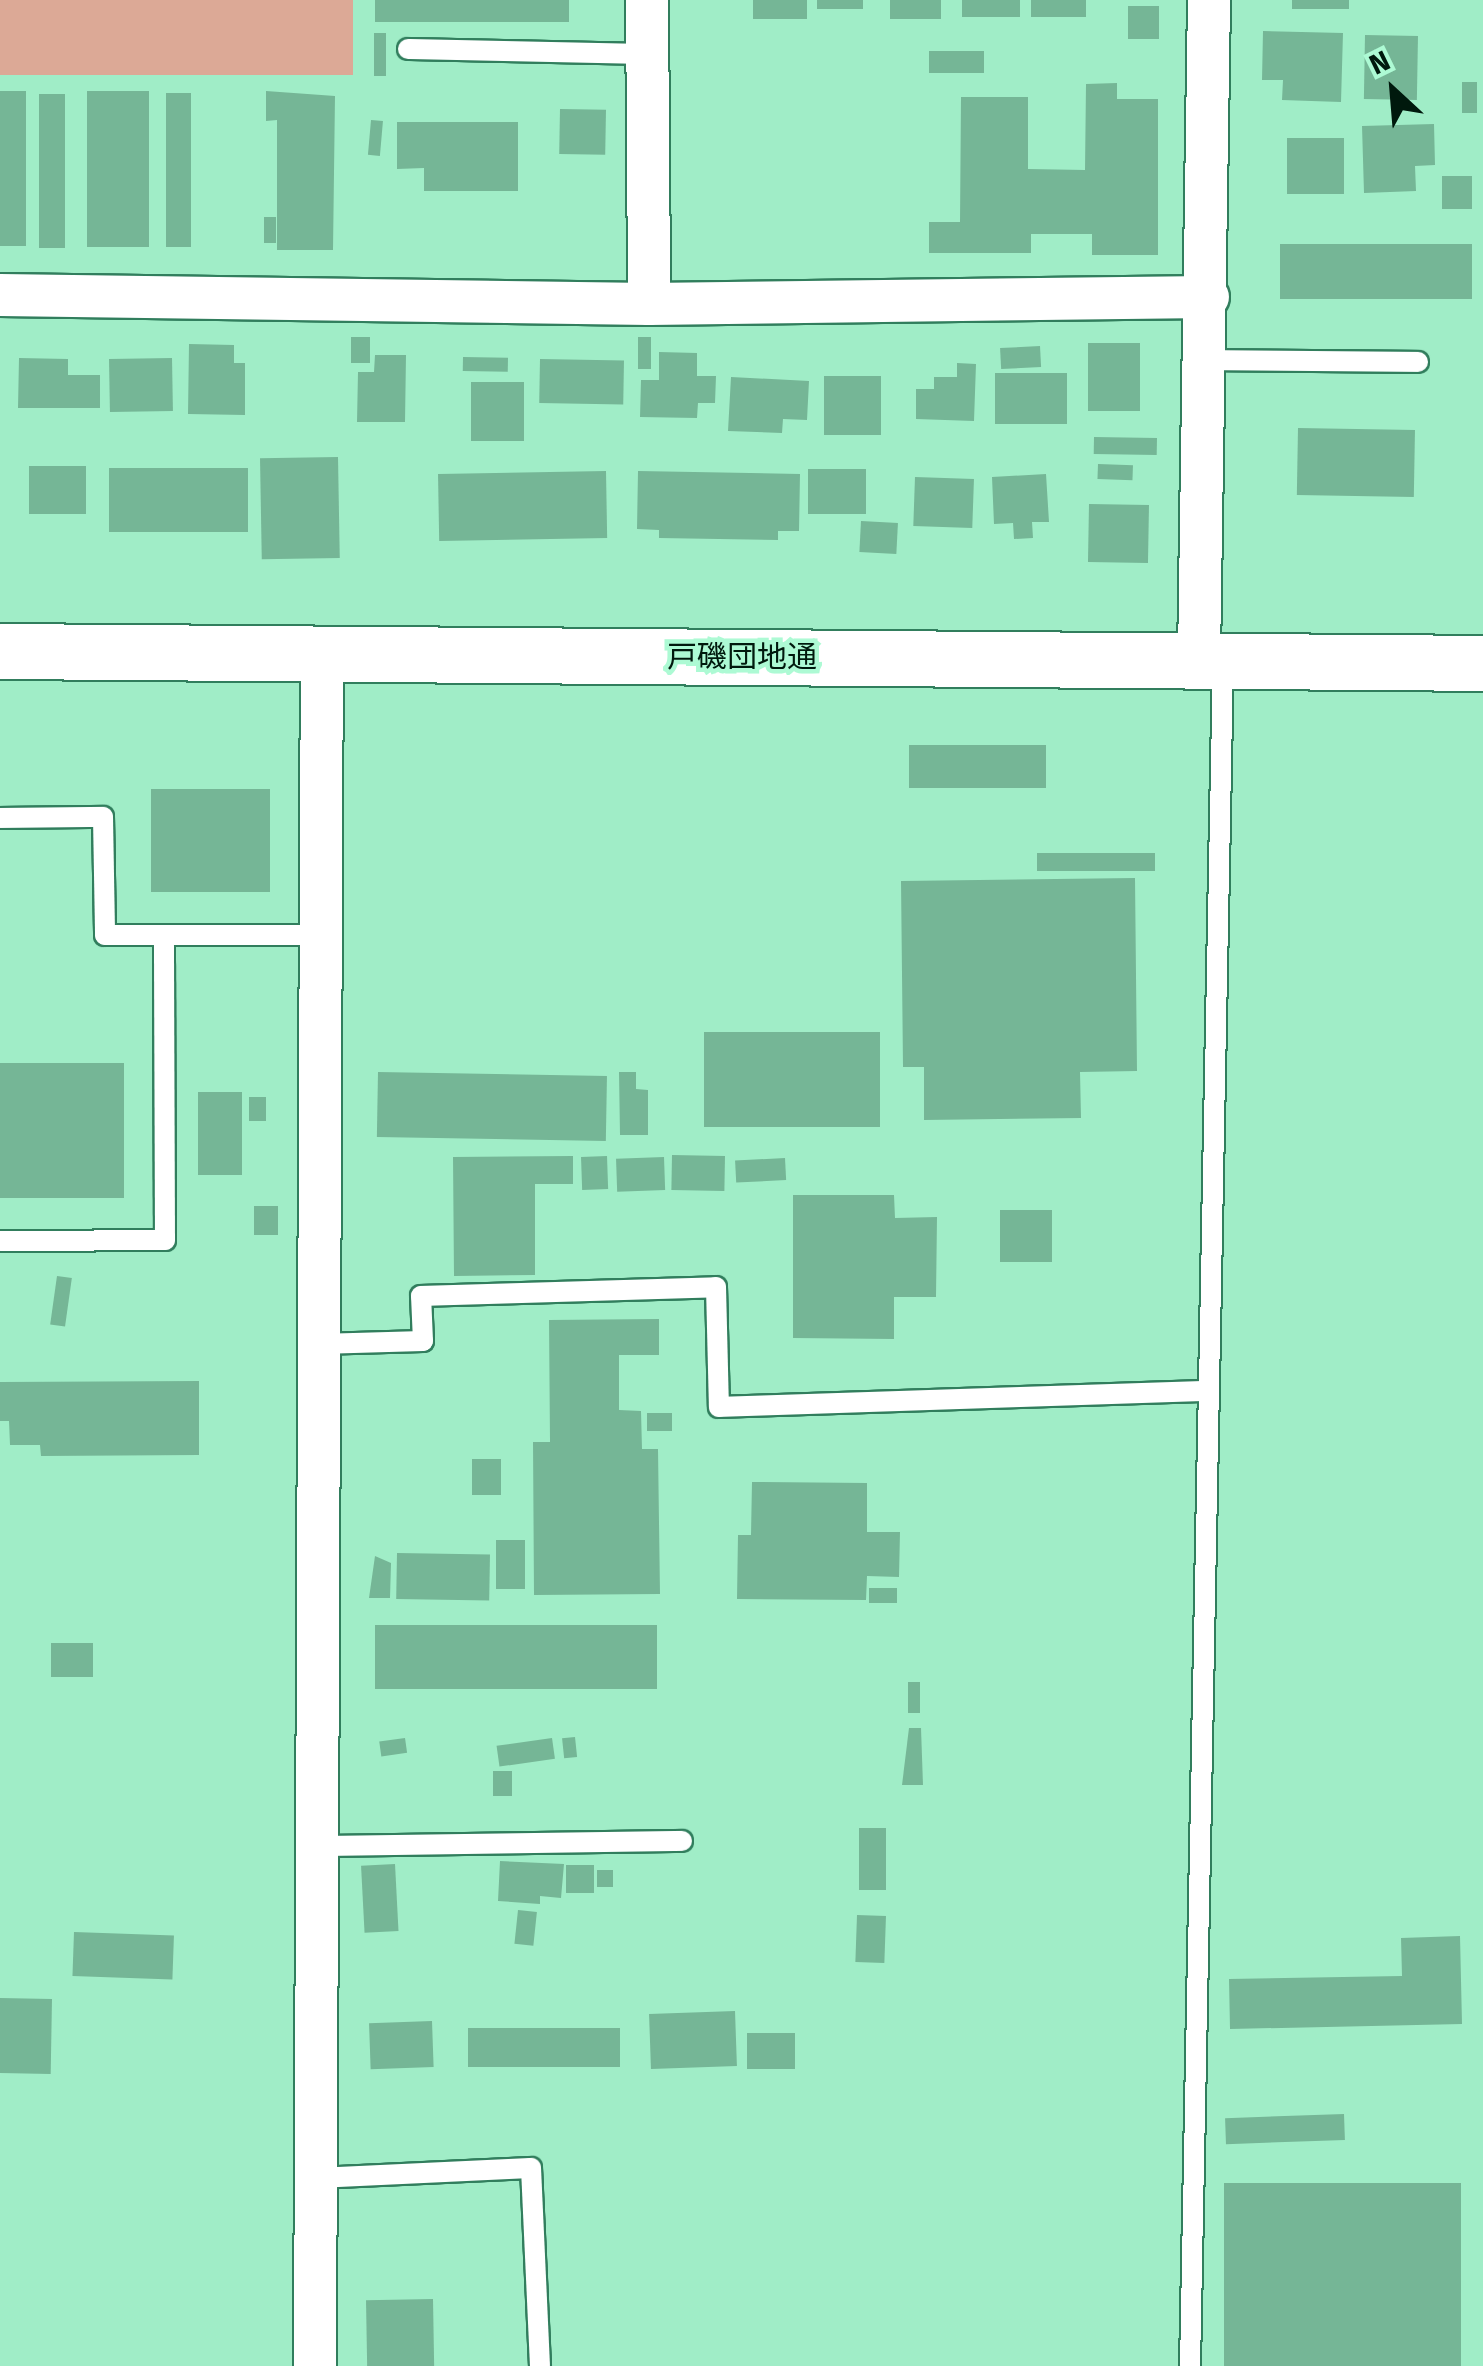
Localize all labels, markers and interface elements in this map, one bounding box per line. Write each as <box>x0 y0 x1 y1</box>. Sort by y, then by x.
north arrow <box>1343 40 1443 140</box>
text: N <box>1364 44 1395 81</box>
street label: 戸磯団地通 <box>667 639 817 675</box>

